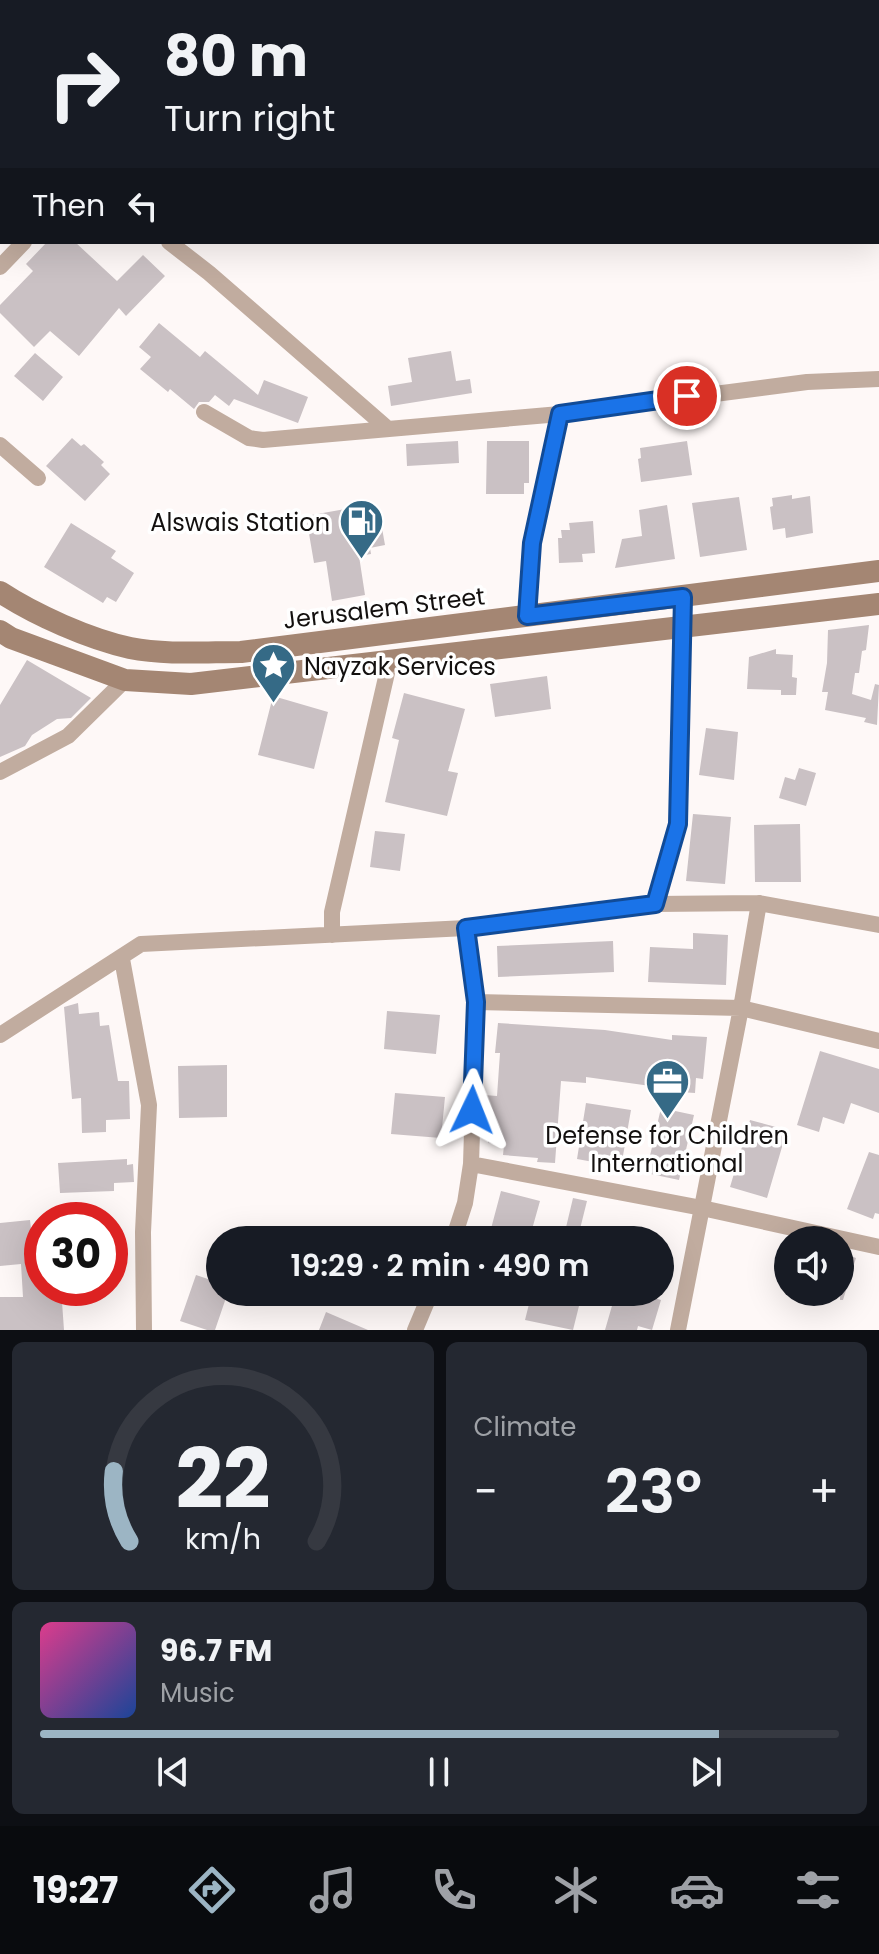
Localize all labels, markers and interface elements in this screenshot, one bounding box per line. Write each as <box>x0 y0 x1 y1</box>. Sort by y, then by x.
text: 80 m <box>164 17 308 96</box>
icon: right <box>32 32 136 136</box>
text: Turn right <box>164 93 335 144</box>
text: Then <box>32 184 105 227</box>
icon: left <box>121 184 165 228</box>
pin <box>653 362 721 430</box>
icon: arrive <box>665 374 709 418</box>
fuel station icon: Alswais Station <box>337 498 385 561</box>
place label: Alswais Station <box>150 506 330 539</box>
street label: Jerusalem Street <box>281 579 487 637</box>
place icon: Nayzak Services <box>249 642 297 705</box>
place label: Nayzak Services <box>304 650 496 683</box>
office icon: Defense for Children International <box>643 1057 691 1120</box>
position arrow <box>430 1068 514 1152</box>
place label: Defense for Children International <box>545 1119 789 1180</box>
speed limit sign: 30 <box>24 1202 128 1306</box>
map controls <box>774 1226 854 1306</box>
button: sound <box>774 1226 854 1306</box>
text: 19:29 · 2 min · 490 m <box>291 1244 589 1287</box>
text: Climate <box>474 1409 576 1445</box>
text: 22 <box>175 1421 270 1537</box>
text: 23° <box>605 1450 702 1534</box>
text: − <box>474 1461 498 1522</box>
text: + <box>809 1461 839 1522</box>
text: km/h <box>185 1519 261 1559</box>
text: 96.7 FM <box>160 1629 272 1672</box>
text: Music <box>160 1675 235 1711</box>
icon: previous <box>151 1750 195 1794</box>
icon: pause <box>417 1750 461 1794</box>
icon: next <box>684 1750 728 1794</box>
icon: directions <box>184 1862 240 1918</box>
icon: music <box>305 1862 361 1918</box>
icon: phone <box>426 1862 482 1918</box>
icon: climate <box>548 1862 604 1918</box>
icon: car <box>669 1862 725 1918</box>
icon: filters <box>790 1862 846 1918</box>
text: 19:27 <box>33 1865 118 1916</box>

